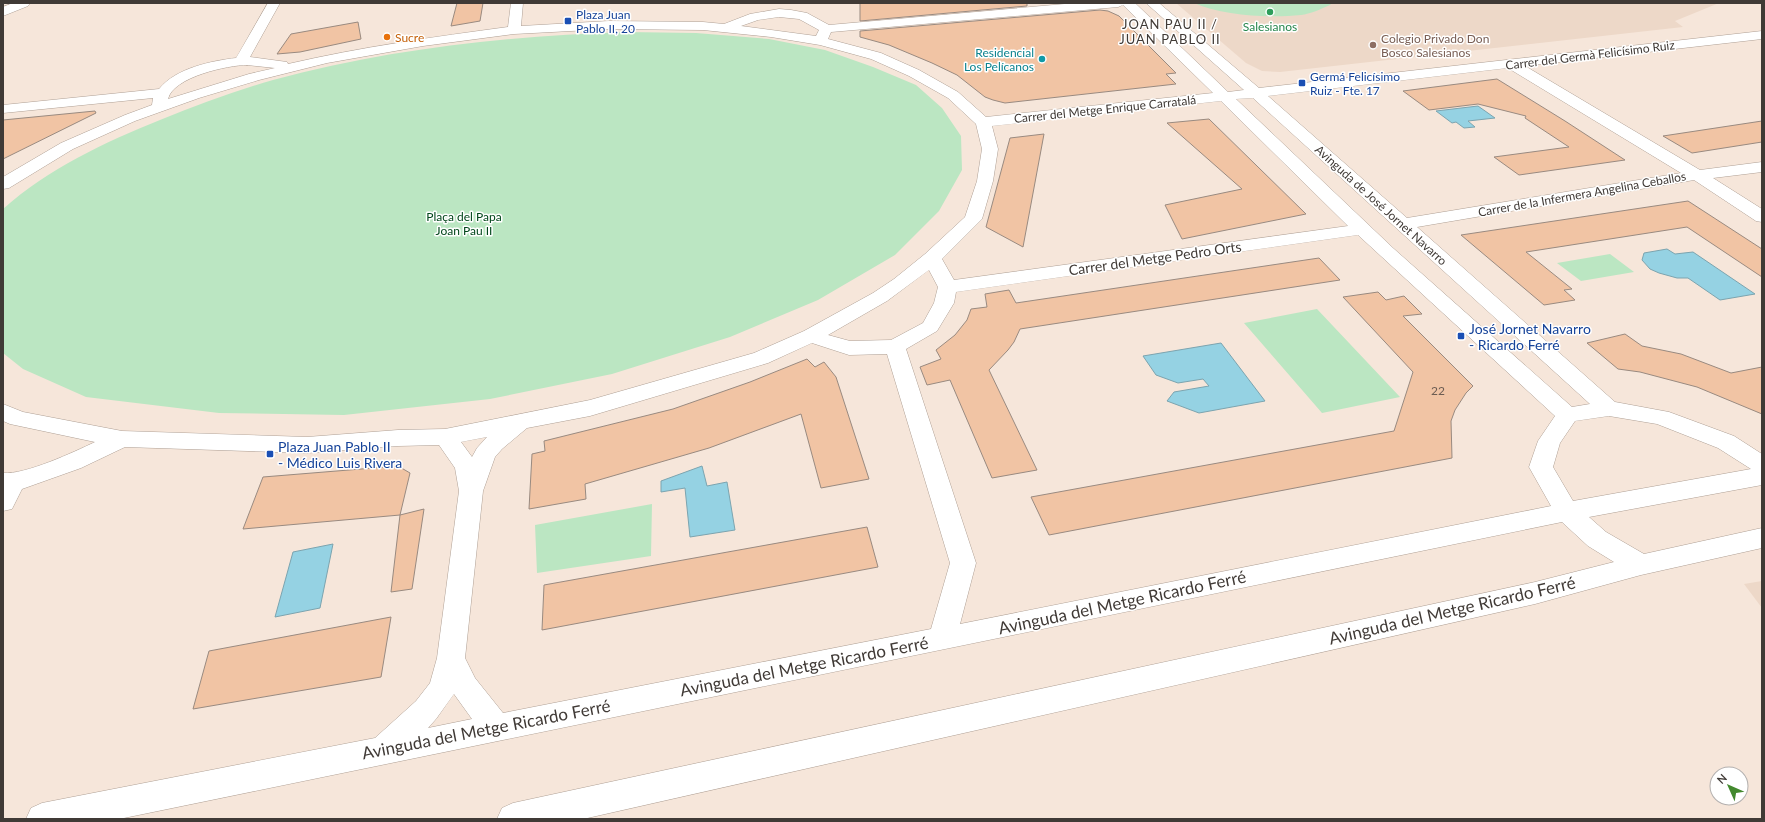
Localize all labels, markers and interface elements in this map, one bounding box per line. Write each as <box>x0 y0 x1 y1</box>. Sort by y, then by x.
place label: Plaza Juan Pablo II, 20 <box>576 7 635 36</box>
marker: Salesianos <box>1265 7 1275 17</box>
marker: Plaza Juan Pablo II, 20 <box>563 16 573 26</box>
district label: JOAN PAU II / JUAN PABLO II <box>1119 16 1221 47</box>
place label: Salesianos <box>1243 19 1297 34</box>
place label: Sucre <box>395 30 424 45</box>
place label: Colegio Privado Don Bosco Salesianos <box>1381 31 1489 60</box>
marker: Sucre <box>382 32 392 42</box>
street label: Carrer del Germà Felicísimo Ruiz <box>1505 37 1676 73</box>
marker: Colegio Privado Don Bosco Salesianos <box>1368 40 1378 50</box>
place label: Residencial Los Pelícanos <box>964 45 1034 74</box>
marker: Residencial Los Pelícanos <box>1037 54 1047 64</box>
place label: Germá Felicísimo Ruiz - Fte. 17 <box>1310 69 1400 98</box>
marker: Germá Felicísimo Ruiz - Fte. 17 <box>1297 78 1307 88</box>
street label: Carrer del Metge Enrique Carratalá <box>1013 92 1197 126</box>
street label: Avinguda de José Jornet Navarro <box>1312 142 1450 268</box>
street label: Carrer de la Infermera Angelina Ceballos <box>1477 168 1687 220</box>
park label: Plaça del Papa Joan Pau II <box>426 209 502 238</box>
street label: Carrer del Metge Pedro Orts <box>1068 237 1242 279</box>
place label: José Jornet Navarro - Ricardo Ferré <box>1469 320 1591 353</box>
marker: José Jornet Navarro - Ricardo Ferré <box>1456 331 1466 341</box>
house number: 22 <box>1431 383 1445 398</box>
place label: Plaza Juan Pablo II - Médico Luis Rivera <box>278 438 402 471</box>
marker: Plaza Juan Pablo II - Médico Luis Rivera <box>265 449 275 459</box>
street label: Avinguda del Metge Ricardo Ferré <box>996 565 1248 639</box>
street label: Avinguda del Metge Ricardo Ferré <box>1327 571 1577 649</box>
street label: Avinguda del Metge Ricardo Ferré <box>678 632 930 700</box>
street label: Avinguda del Metge Ricardo Ferré <box>360 695 612 763</box>
north arrow <box>1709 766 1749 806</box>
text: N <box>1714 771 1729 786</box>

